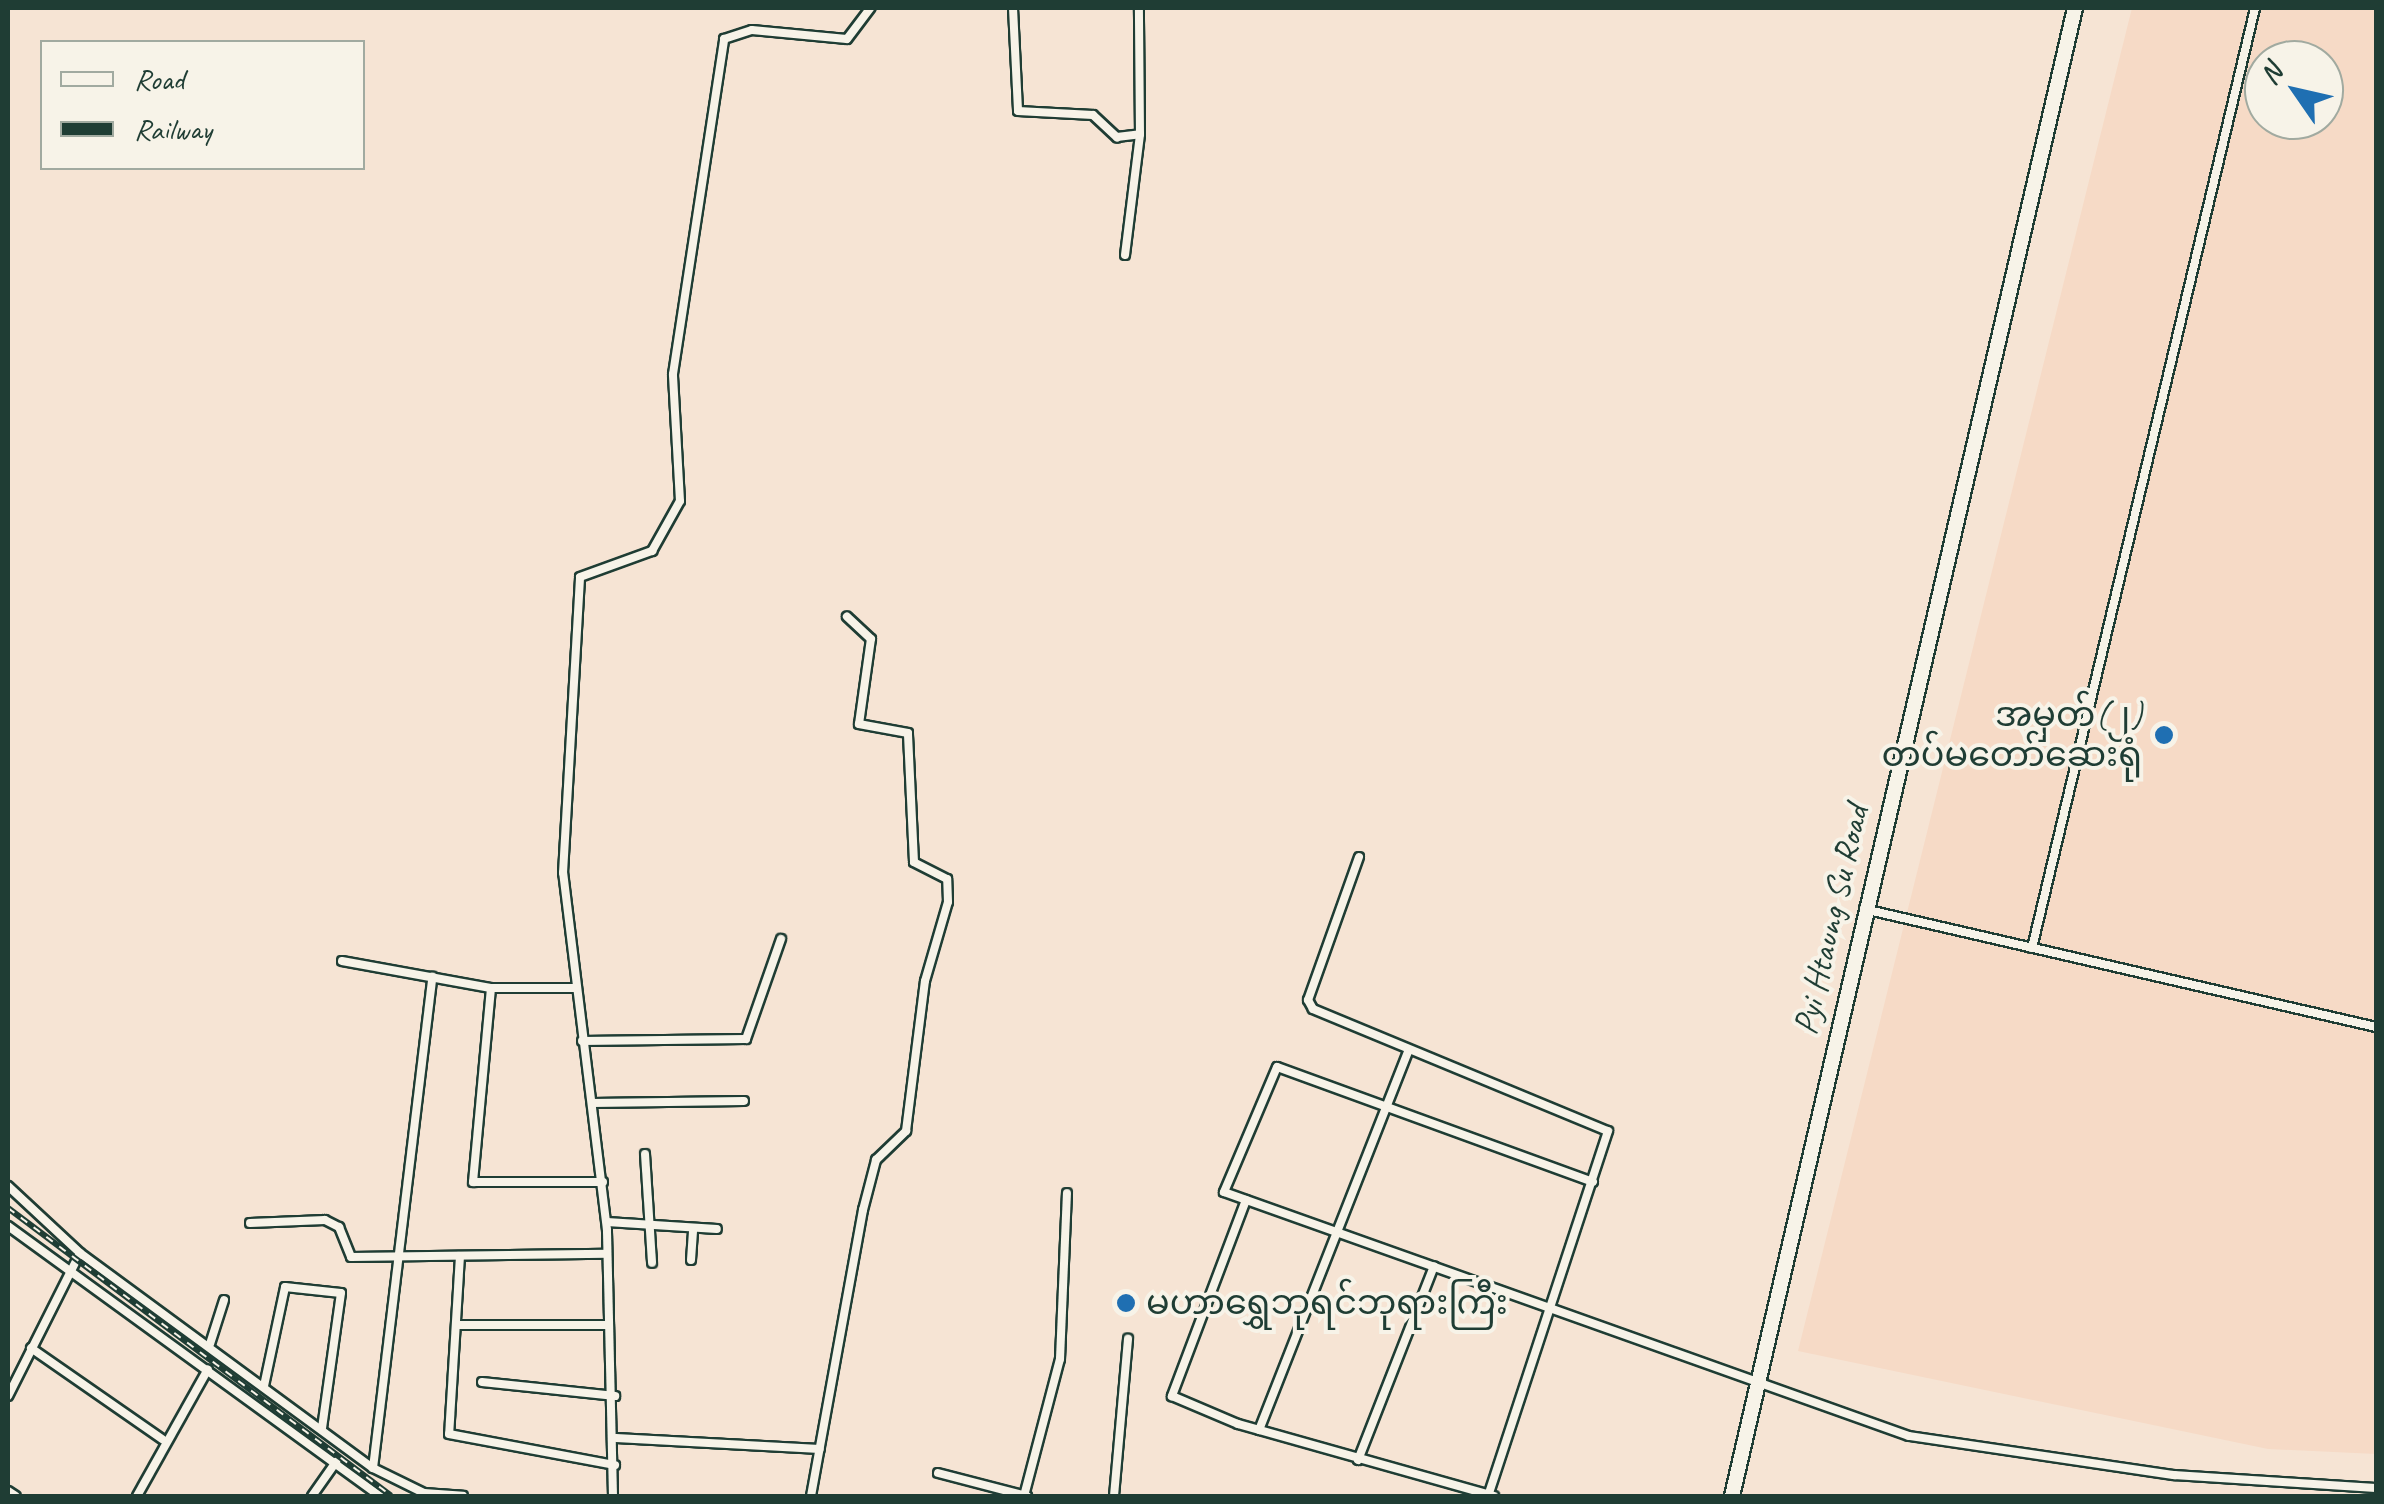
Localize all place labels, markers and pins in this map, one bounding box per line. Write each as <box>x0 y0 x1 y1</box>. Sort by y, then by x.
place label: အမှတ်(၂) တပ်မတော်ဆေးရုံ <box>1881 694 2142 776</box>
marker: အမှတ်(၂) တပ်မတော်ဆေးရုံ <box>2151 722 2177 748</box>
place label: မဟာရွှေဘုရင်ဘုရားကြီး <box>1146 1282 1508 1324</box>
marker: မဟာရွှေဘုရင်ဘုရားကြီး <box>1115 1292 1137 1314</box>

